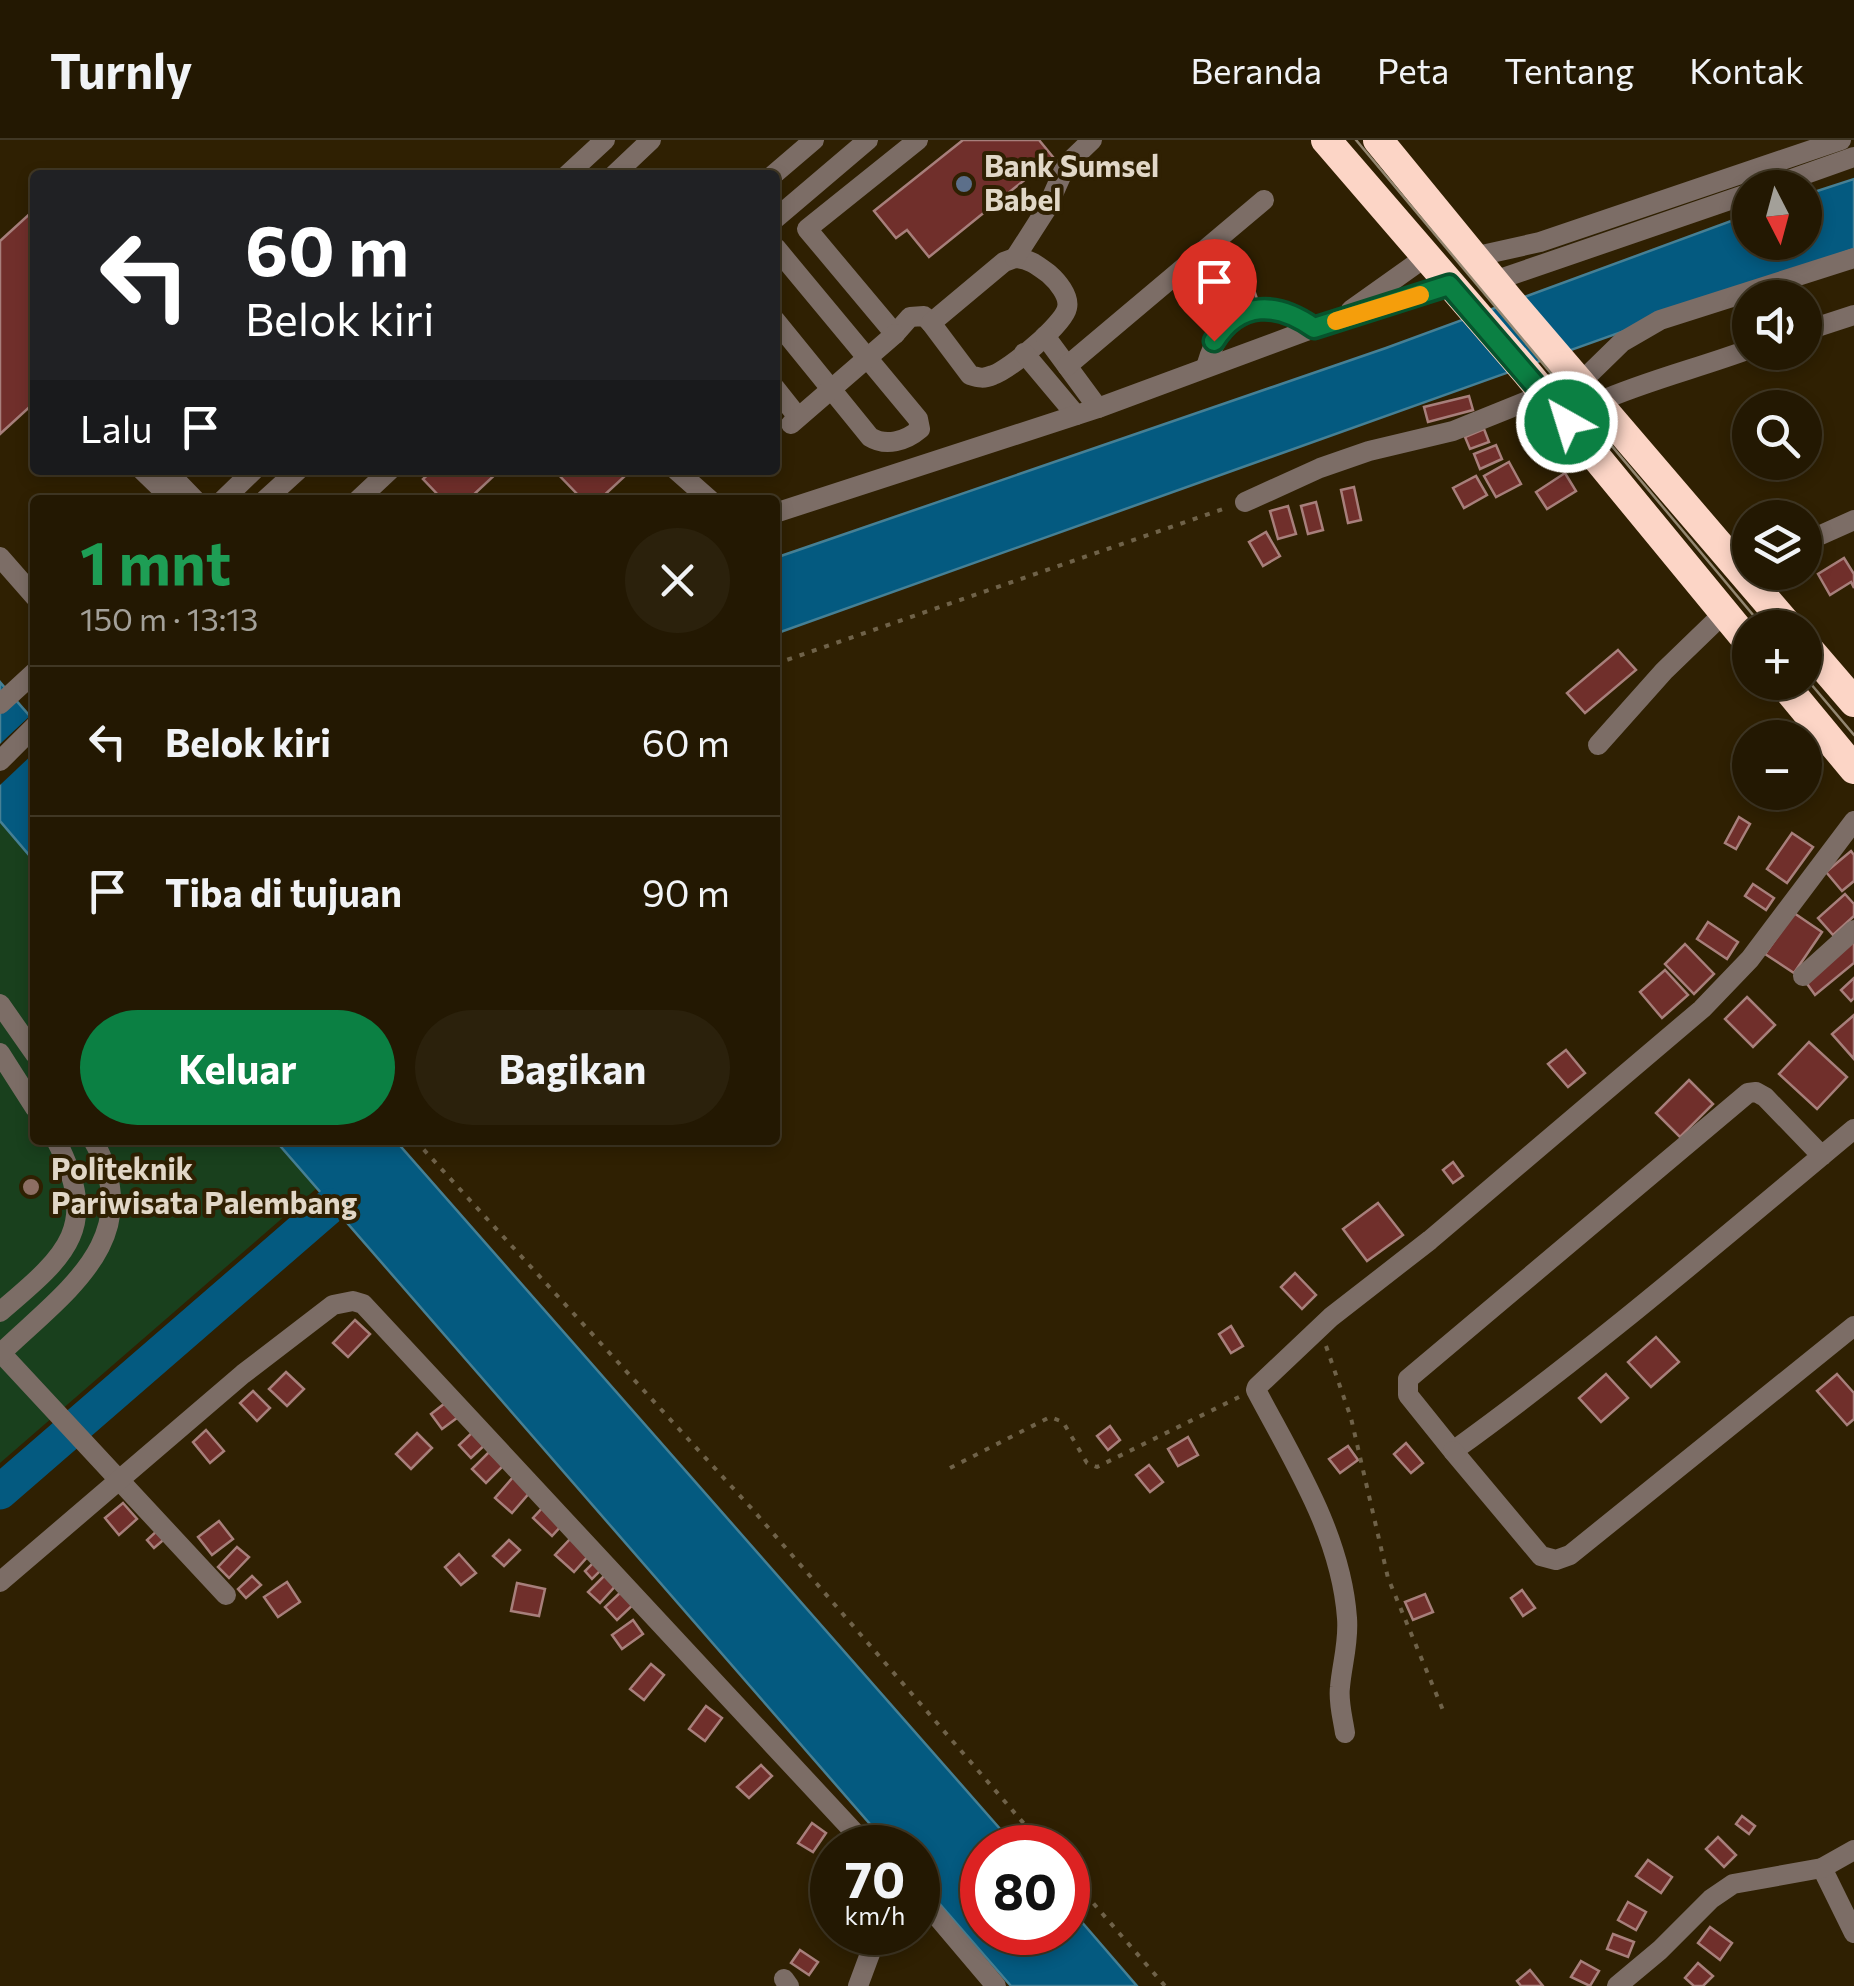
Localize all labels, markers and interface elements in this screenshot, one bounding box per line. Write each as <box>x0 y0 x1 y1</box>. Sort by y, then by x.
text: Turnly <box>50 40 192 99</box>
text: Beranda <box>1190 48 1322 91</box>
text: Peta <box>1377 48 1449 91</box>
text: Tentang <box>1504 48 1634 91</box>
text: Kontak <box>1689 48 1804 91</box>
place label: Bank Sumsel Babel <box>984 146 1159 217</box>
north arrow <box>1732 170 1822 260</box>
map controls <box>1732 170 1822 810</box>
marker: Bank Sumsel Babel <box>953 173 975 195</box>
text: 60 m <box>245 205 409 290</box>
icon: left <box>80 210 210 340</box>
pin <box>1172 239 1257 342</box>
icon: arrive <box>1187 254 1242 309</box>
button: sound <box>1732 280 1822 370</box>
text: Belok kiri <box>245 290 435 345</box>
position arrow <box>1515 370 1619 474</box>
button: search <box>1732 390 1822 480</box>
icon: arrive <box>173 400 228 455</box>
text: Lalu <box>80 404 153 451</box>
button: layers <box>1732 500 1822 590</box>
text: 1 mnt <box>80 524 231 597</box>
button: close <box>625 528 730 633</box>
text: 150 m · 13:13 <box>80 598 258 638</box>
button: + <box>1732 610 1822 700</box>
icon: left <box>80 714 135 769</box>
text: Belok kiri <box>165 718 331 765</box>
text: 60 m <box>642 718 730 765</box>
button: − <box>1732 720 1822 810</box>
icon: arrive <box>80 864 135 919</box>
text: Tiba di tujuan <box>165 868 402 915</box>
text: 90 m <box>642 868 730 915</box>
button: Keluar <box>80 1010 395 1125</box>
button: Bagikan <box>415 1010 730 1125</box>
place label: Politeknik Pariwisata Palembang <box>51 1149 357 1220</box>
marker: Politeknik Pariwisata Palembang <box>20 1176 42 1198</box>
speed limit sign: 80 <box>960 1825 1090 1955</box>
text: 70 <box>845 1847 905 1908</box>
text: km/h <box>845 1900 905 1930</box>

